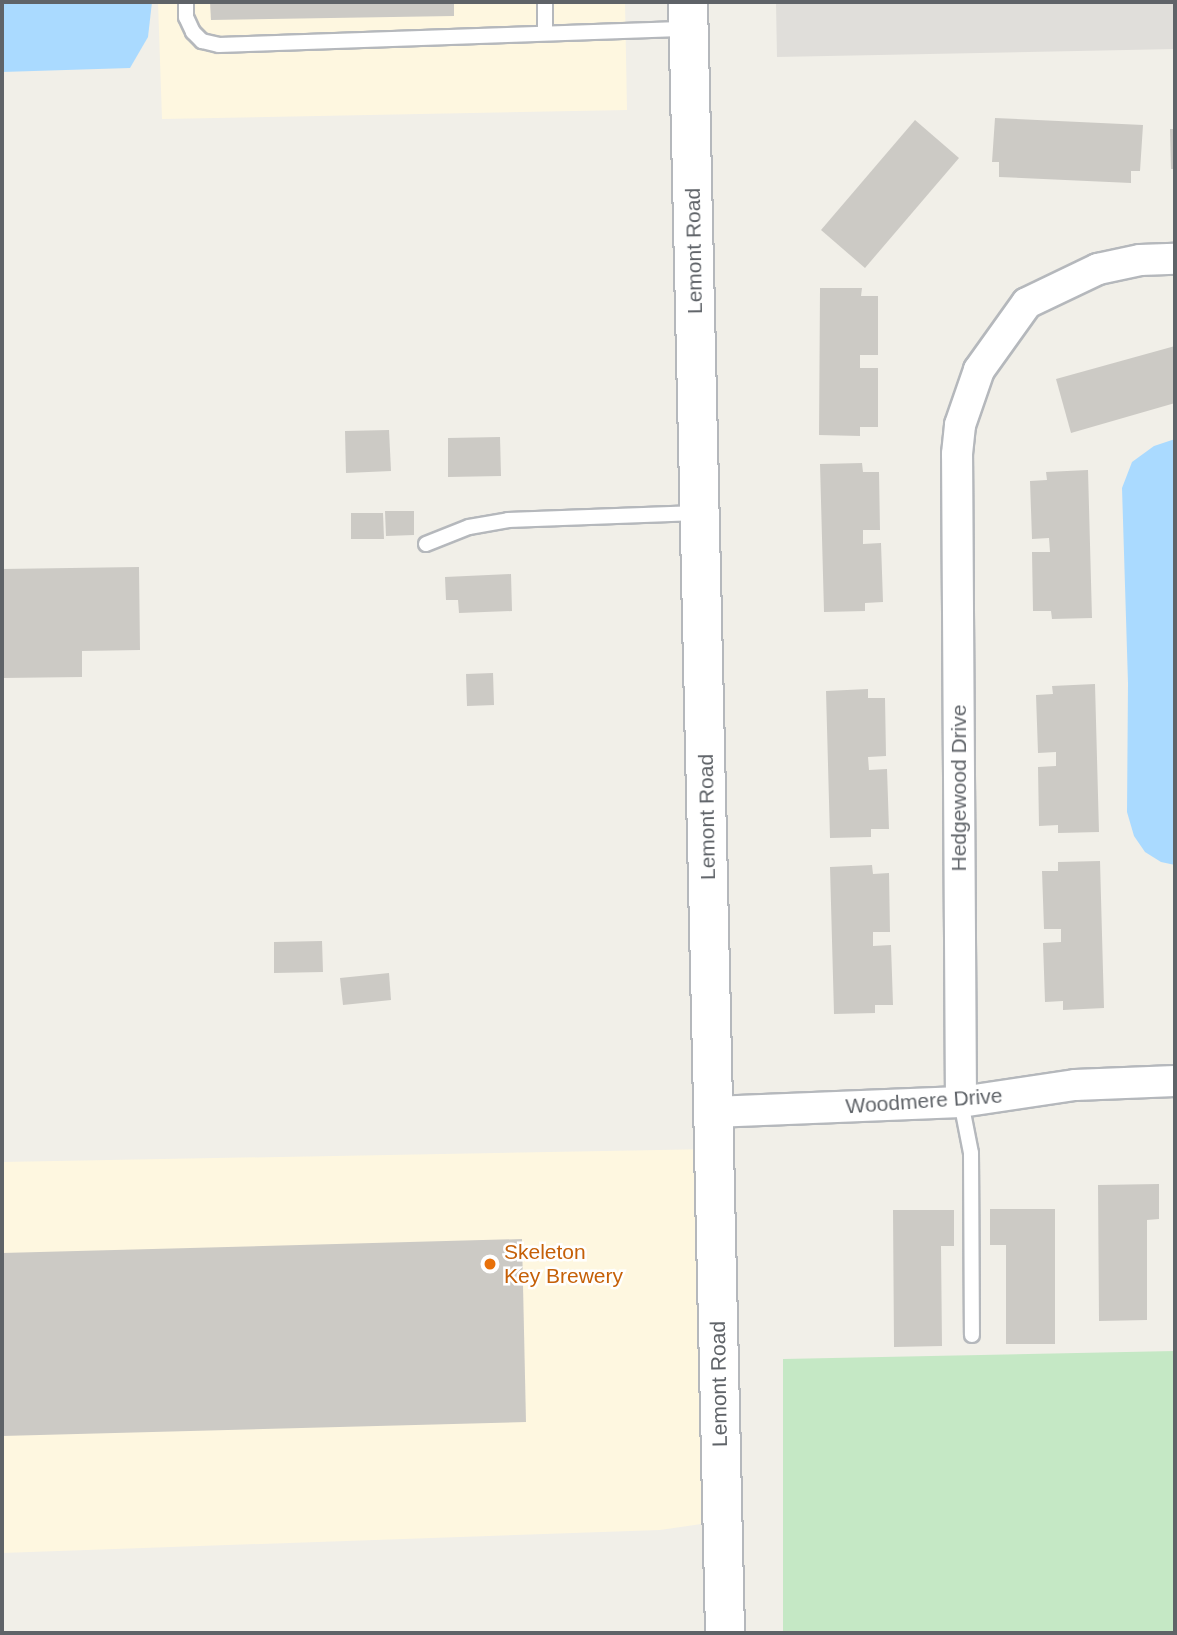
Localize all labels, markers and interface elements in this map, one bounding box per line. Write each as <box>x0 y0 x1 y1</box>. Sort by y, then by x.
street label: Lemont Road <box>680 188 708 314</box>
street label: Hedgewood Drive <box>946 705 972 871</box>
street label: Lemont Road <box>693 754 721 880</box>
street label: Woodmere Drive <box>845 1083 1003 1119</box>
place label: Skeleton Key Brewery <box>504 1239 623 1289</box>
marker: Skeleton Key Brewery <box>482 1256 498 1272</box>
street label: Lemont Road <box>705 1321 733 1447</box>

